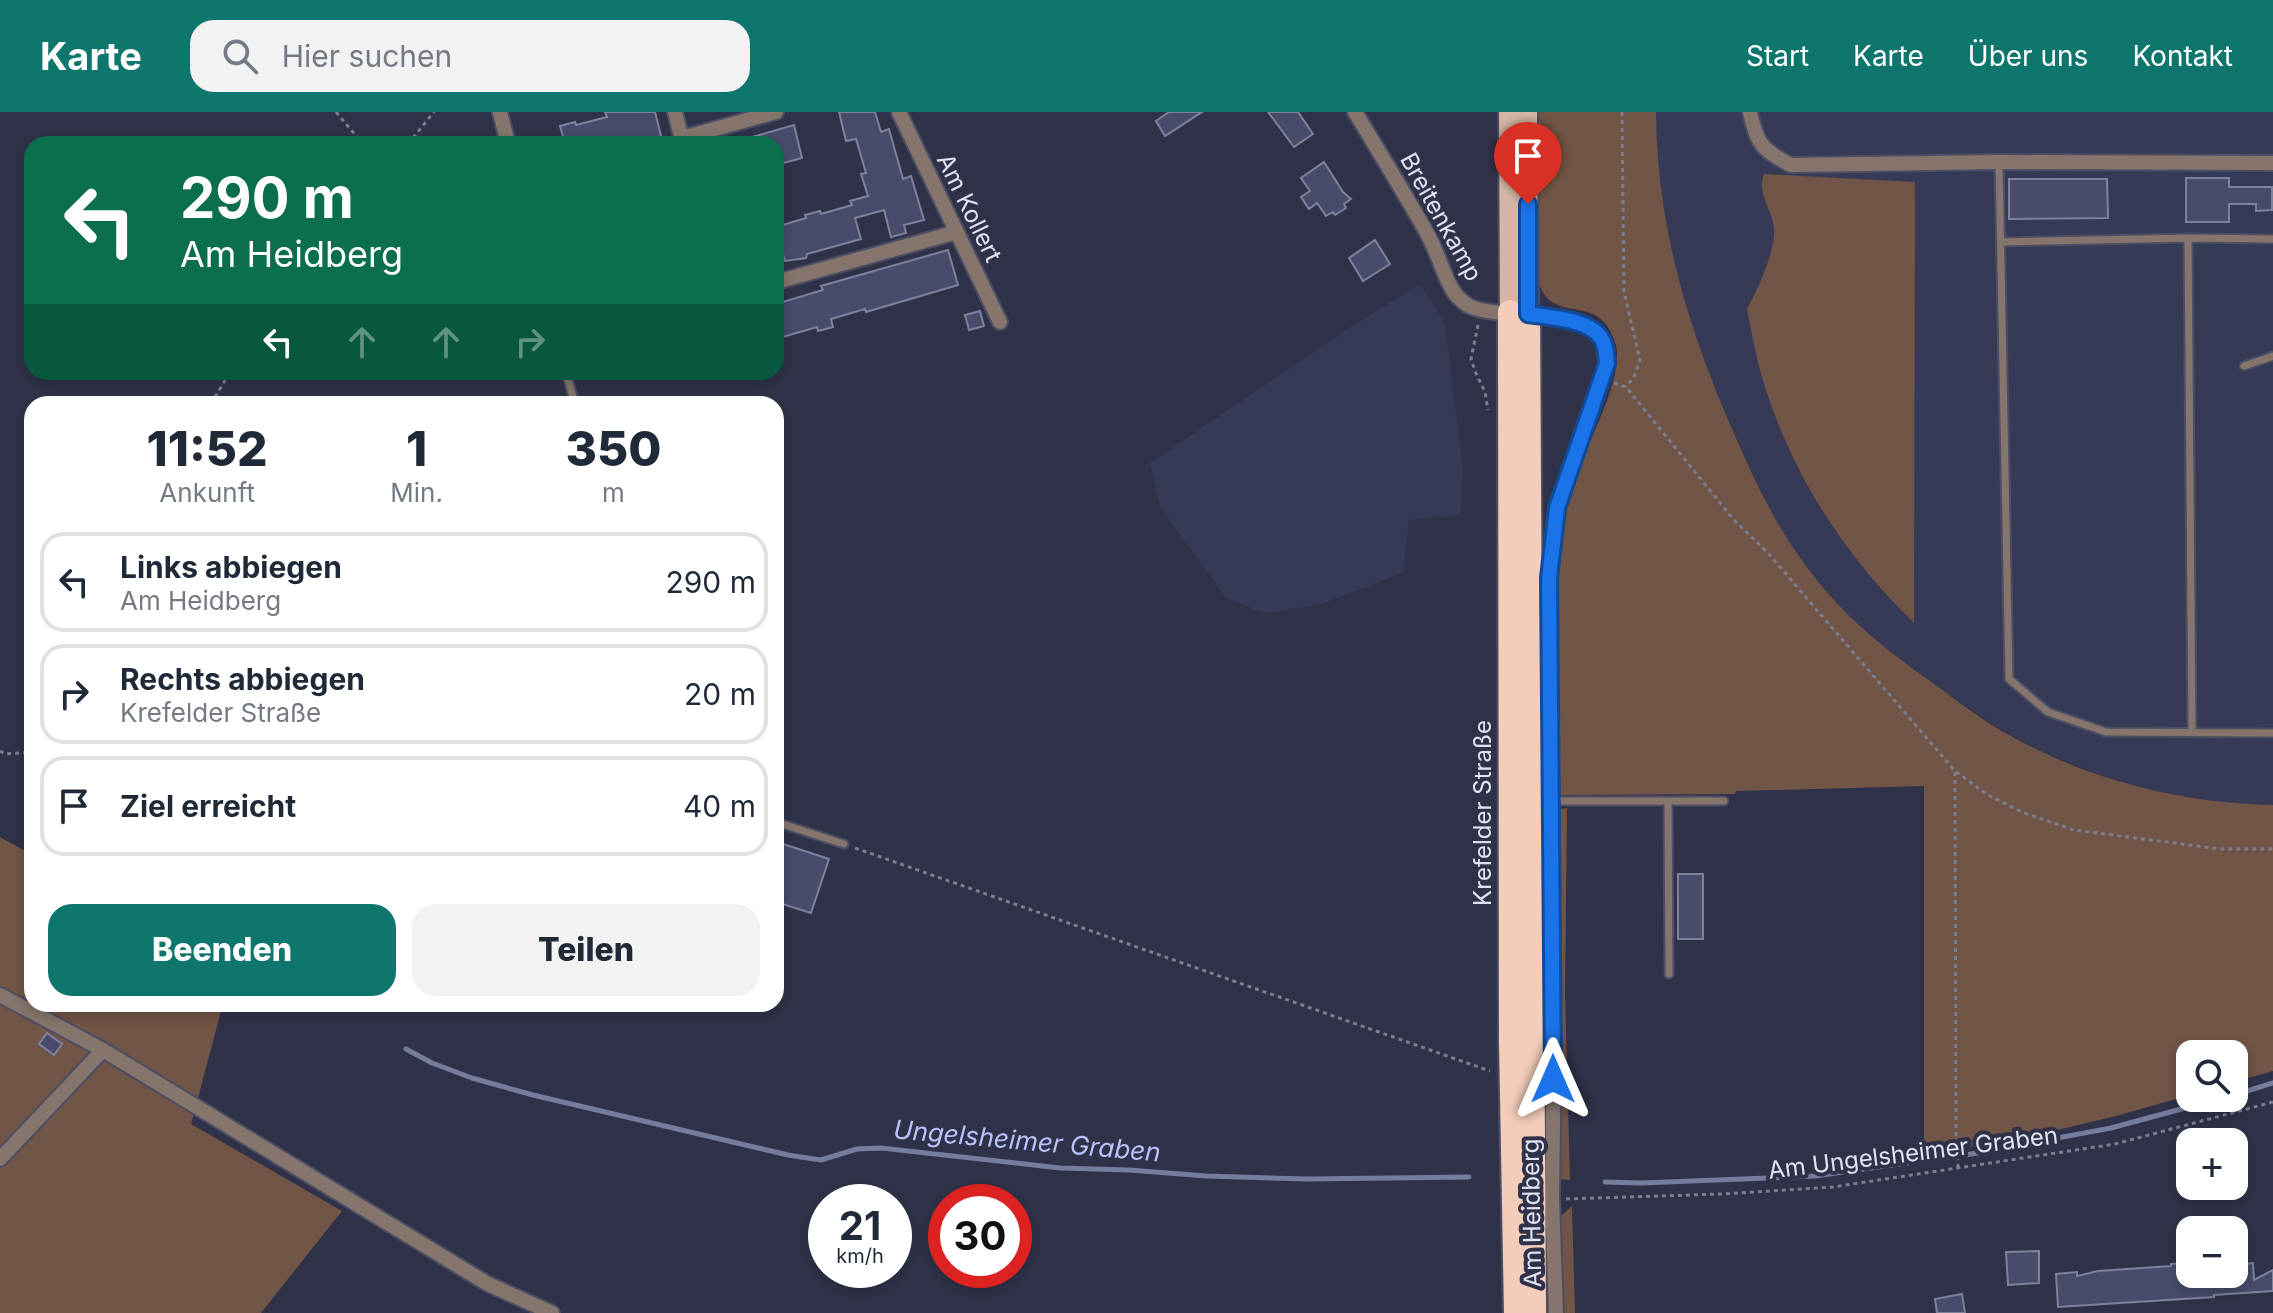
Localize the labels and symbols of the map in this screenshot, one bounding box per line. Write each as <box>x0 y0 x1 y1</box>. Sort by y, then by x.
pin <box>1494 122 1562 204</box>
street label: Breitenkamp <box>1394 147 1489 286</box>
street label: Am Kollert <box>931 149 1008 267</box>
street label: Krefelder Straße <box>1468 720 1497 906</box>
position arrow <box>1511 1037 1595 1121</box>
water label: Ungelsheimer Graben <box>892 1113 1162 1168</box>
street label: Am Ungelsheimer Graben <box>1766 1120 2059 1185</box>
street label: Am Heidberg <box>1516 1138 1547 1288</box>
speed limit sign: 30 <box>928 1184 1032 1288</box>

